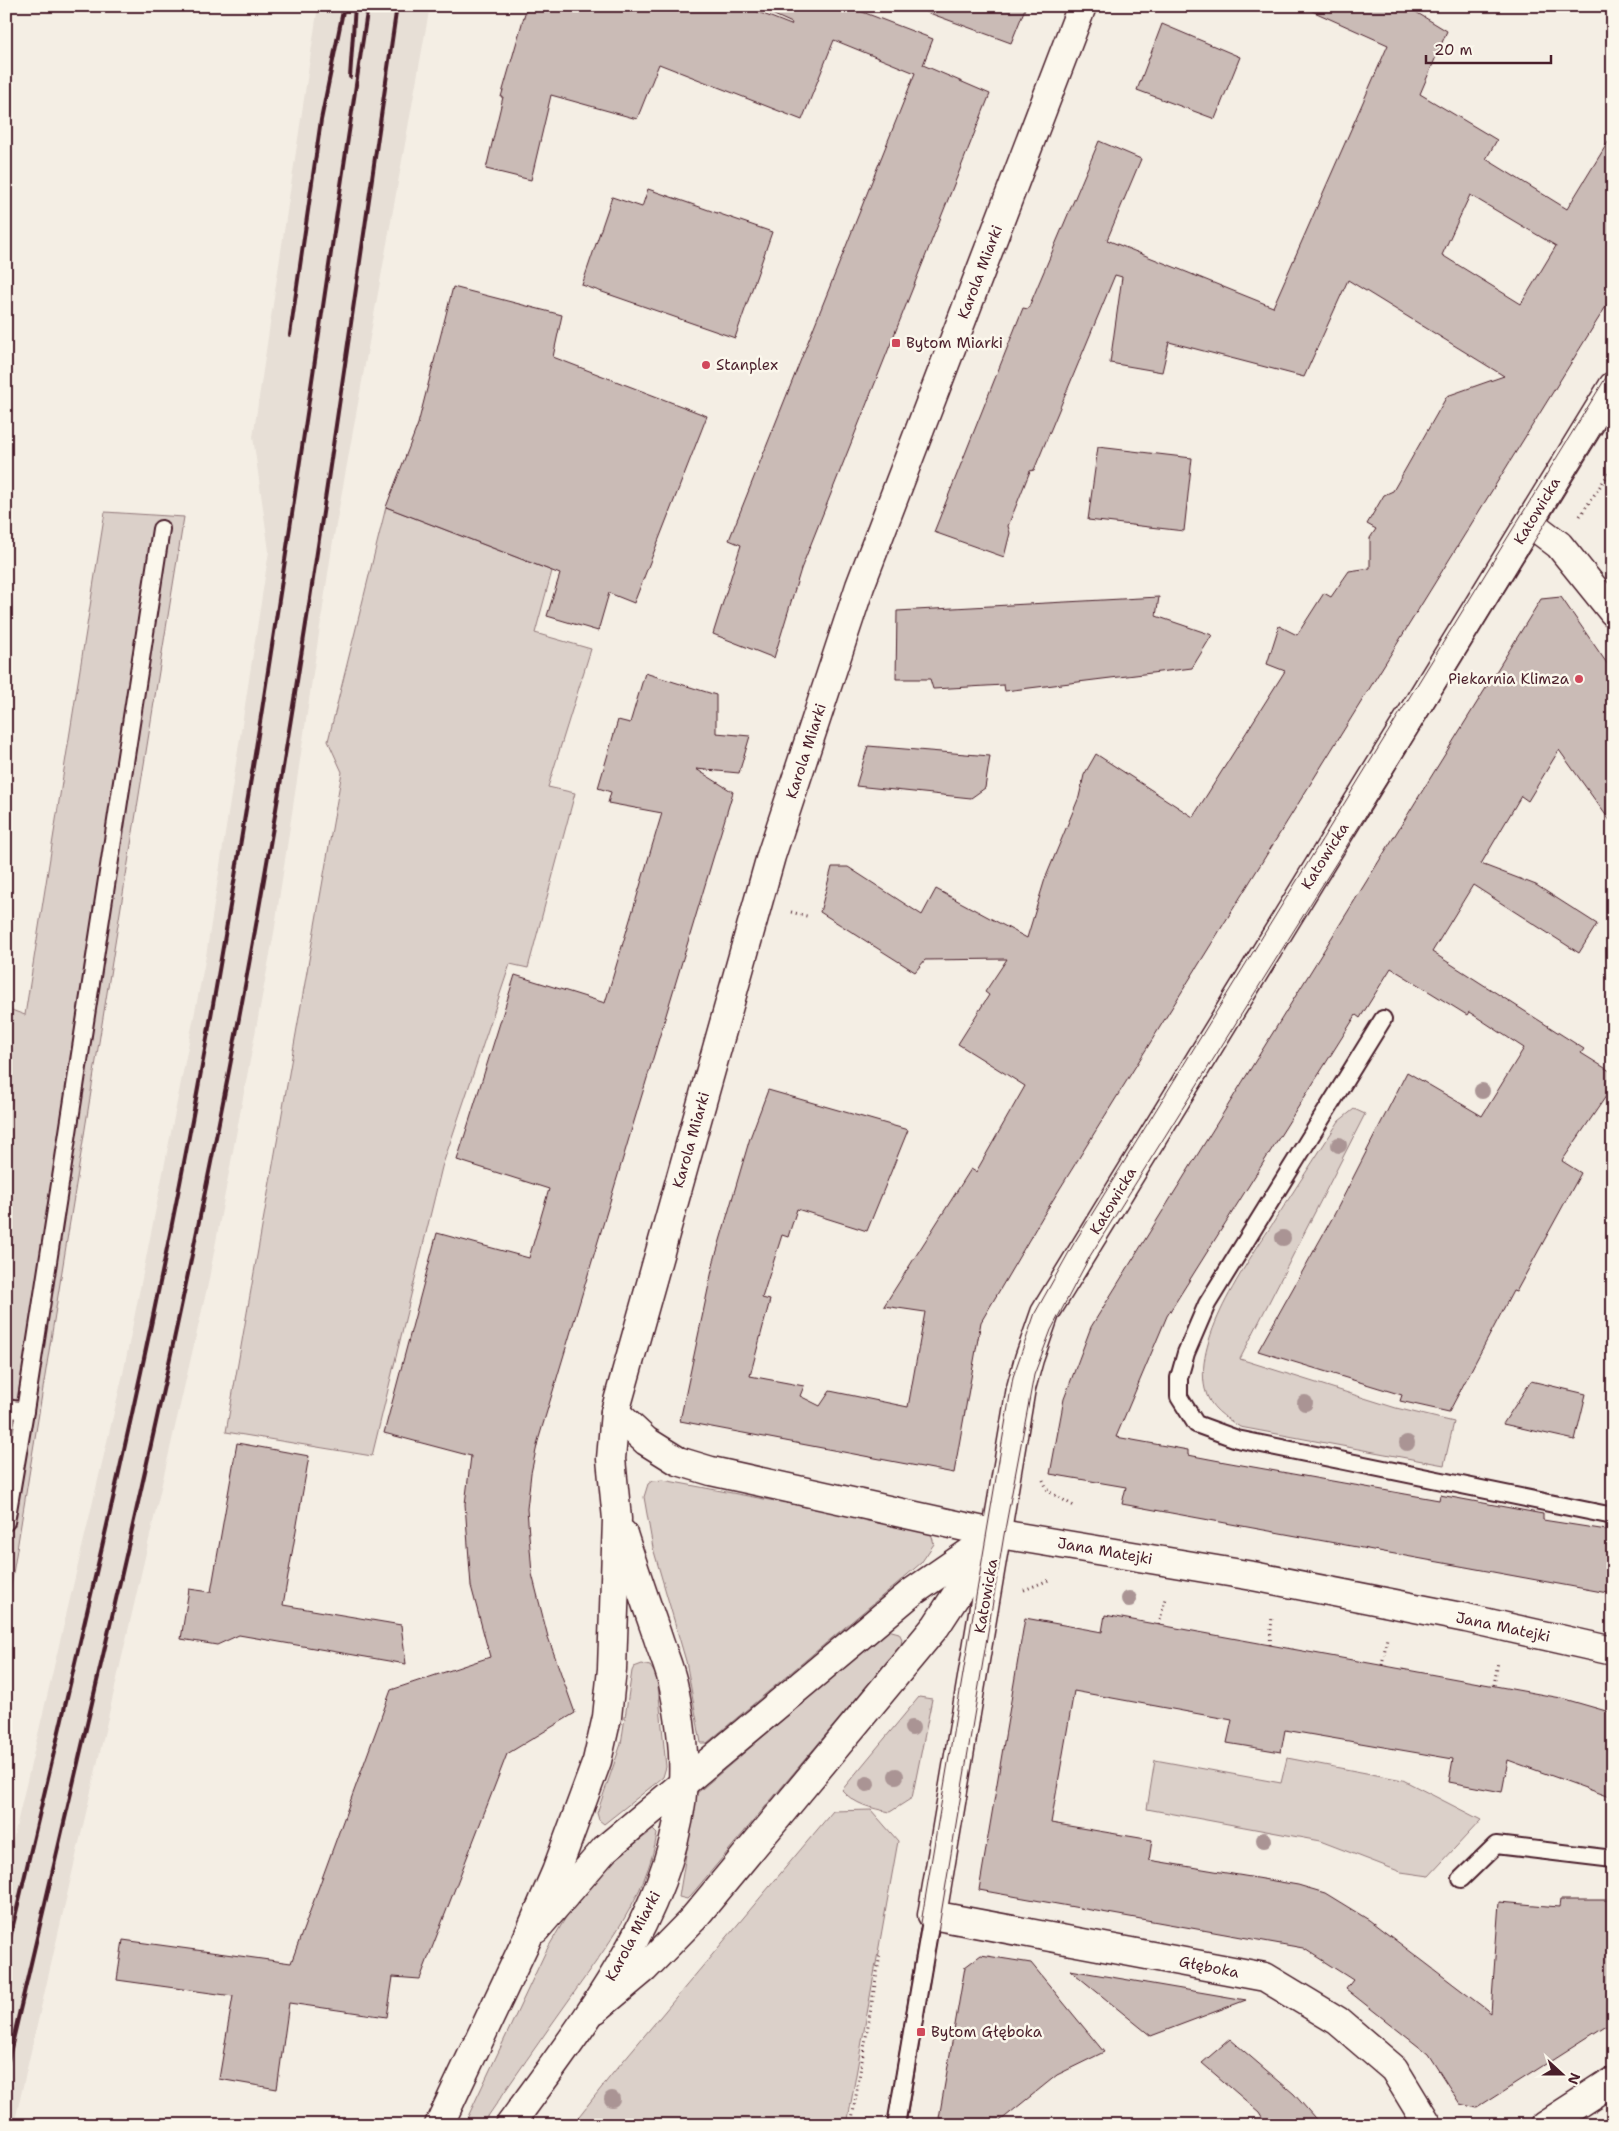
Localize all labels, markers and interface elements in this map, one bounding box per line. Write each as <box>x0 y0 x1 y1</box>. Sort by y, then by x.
scale bar <box>1426 32 1552 64</box>
text: 20 m <box>1434 40 1473 60</box>
street label: Karola Miarki <box>953 222 1007 322</box>
place label: Bytom Miarki <box>906 333 1003 353</box>
marker: Bytom Miarki <box>890 337 902 349</box>
place label: Stanplex <box>716 355 778 375</box>
marker: Stanplex <box>700 359 712 371</box>
street label: Katowicka <box>1509 473 1565 548</box>
place label: Piekarnia Klimza <box>1448 669 1570 689</box>
marker: Piekarnia Klimza <box>1573 673 1585 685</box>
street label: Karola Miarki <box>781 701 831 801</box>
street label: Katowicka <box>1297 818 1354 893</box>
street label: Karola Miarki <box>668 1090 714 1190</box>
street label: Katowicka <box>1085 1163 1141 1238</box>
street label: Jana Matejki <box>1056 1533 1154 1569</box>
street label: Katowicka <box>970 1557 1002 1635</box>
street label: Jana Matejki <box>1454 1607 1552 1647</box>
street label: Karola Miarki <box>601 1887 665 1985</box>
street label: Głęboka <box>1177 1951 1241 1983</box>
place label: Bytom Głęboka <box>931 2022 1043 2042</box>
marker: Bytom Głęboka <box>915 2026 927 2038</box>
north arrow <box>1536 2048 1586 2098</box>
text: N <box>1564 2070 1585 2087</box>

